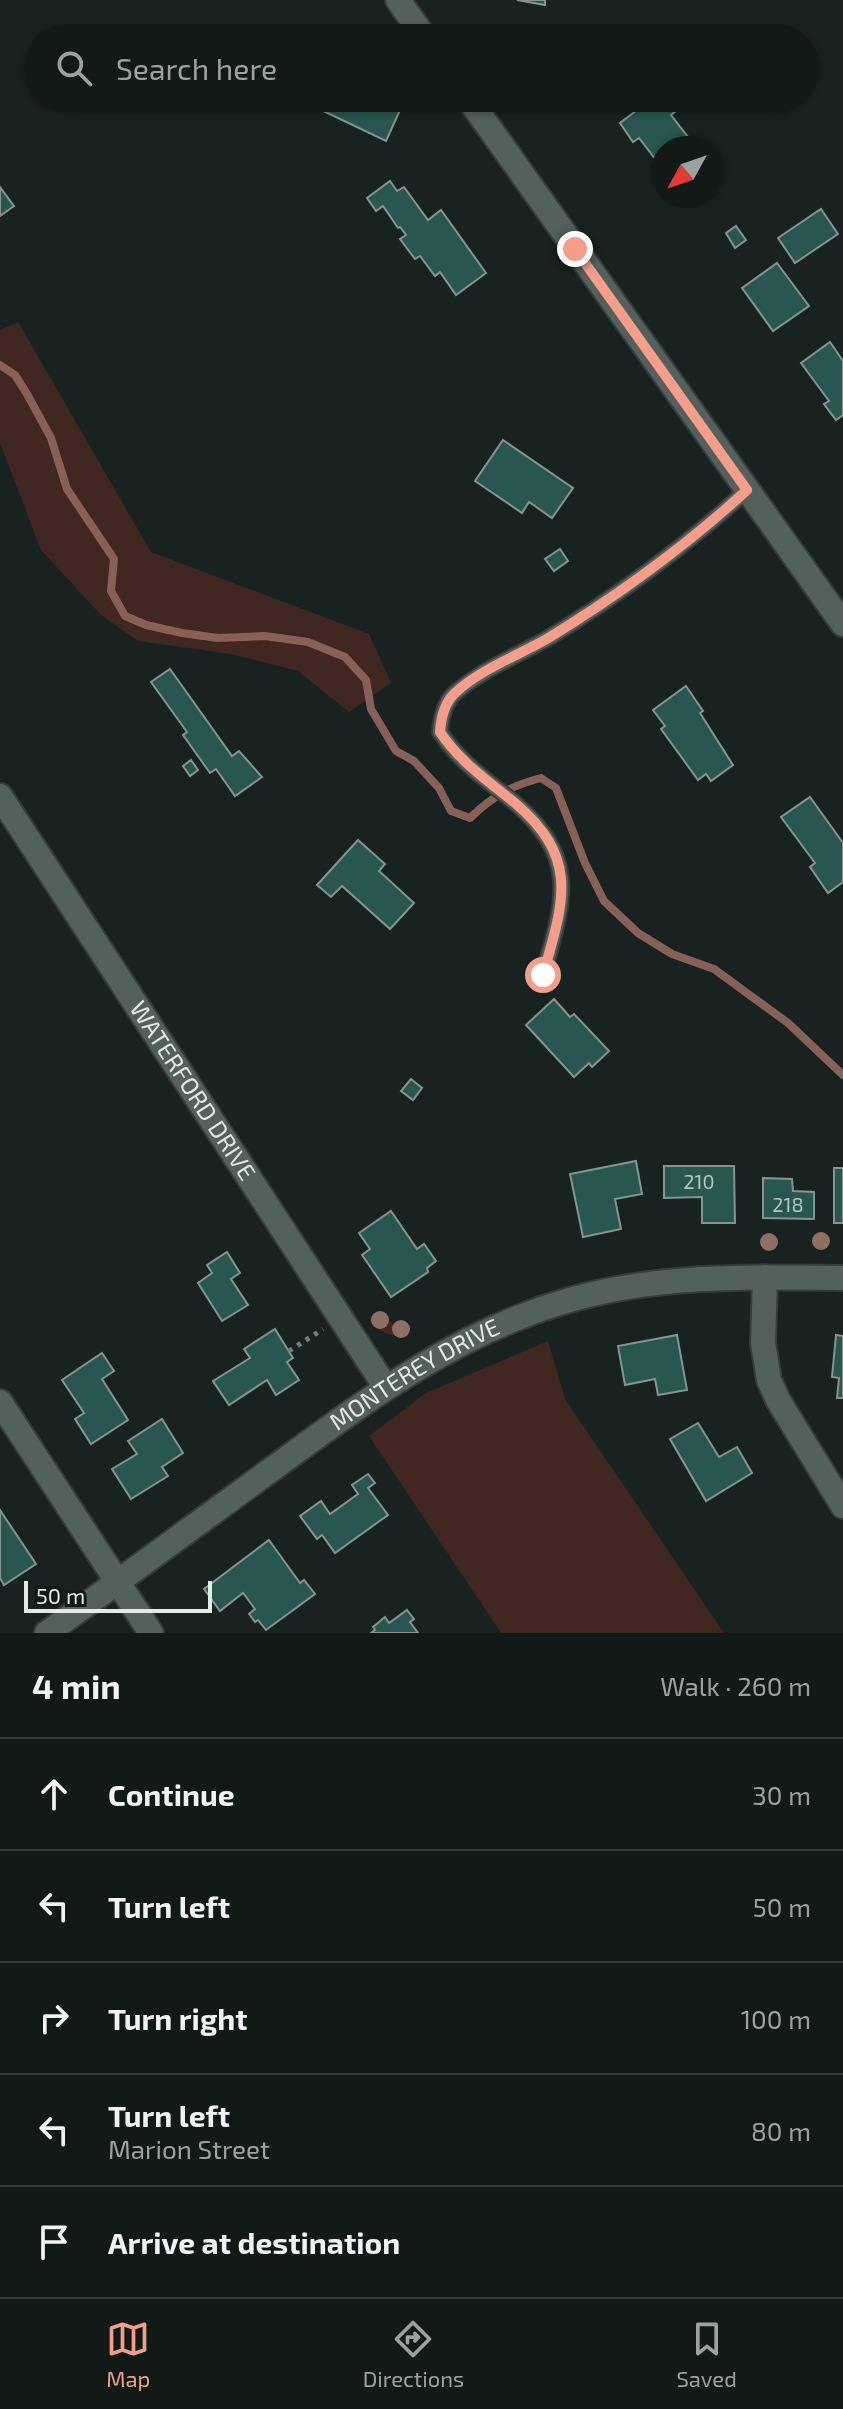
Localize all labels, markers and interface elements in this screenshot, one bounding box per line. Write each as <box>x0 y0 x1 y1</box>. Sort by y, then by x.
search box <box>24 24 819 112</box>
icon: search <box>52 46 96 90</box>
text: Search here <box>116 50 277 86</box>
north arrow <box>651 136 723 208</box>
route end <box>557 231 593 267</box>
route start <box>525 957 561 993</box>
street label: WATERFORD DRIVE <box>125 995 263 1185</box>
house number: 210 <box>683 1169 715 1193</box>
house number: 218 <box>772 1192 804 1216</box>
street label: MONTEREY DRIVE <box>323 1311 504 1436</box>
scale bar <box>24 1577 212 1613</box>
text: 50 m <box>36 1582 85 1608</box>
text: 4 min <box>32 1665 121 1706</box>
text: Walk · 260 m <box>660 1670 811 1701</box>
icon: ahead <box>32 1772 76 1816</box>
text: Continue <box>108 1776 235 1812</box>
text: 30 m <box>752 1779 811 1810</box>
icon: left <box>32 1884 76 1928</box>
text: Turn left <box>108 1888 230 1924</box>
text: 50 m <box>753 1891 811 1922</box>
icon: right <box>32 1996 76 2040</box>
text: Turn right <box>108 2000 248 2036</box>
text: 100 m <box>741 2003 811 2034</box>
text: Turn left <box>108 2097 230 2133</box>
icon: left <box>32 2108 76 2152</box>
text: 80 m <box>751 2115 811 2146</box>
text: Marion Street <box>108 2133 270 2164</box>
icon: arrive <box>32 2220 76 2264</box>
text: Arrive at destination <box>108 2224 400 2260</box>
tab: Map <box>106 2317 150 2391</box>
tab: Directions <box>363 2317 464 2391</box>
tab: Saved <box>676 2317 737 2391</box>

